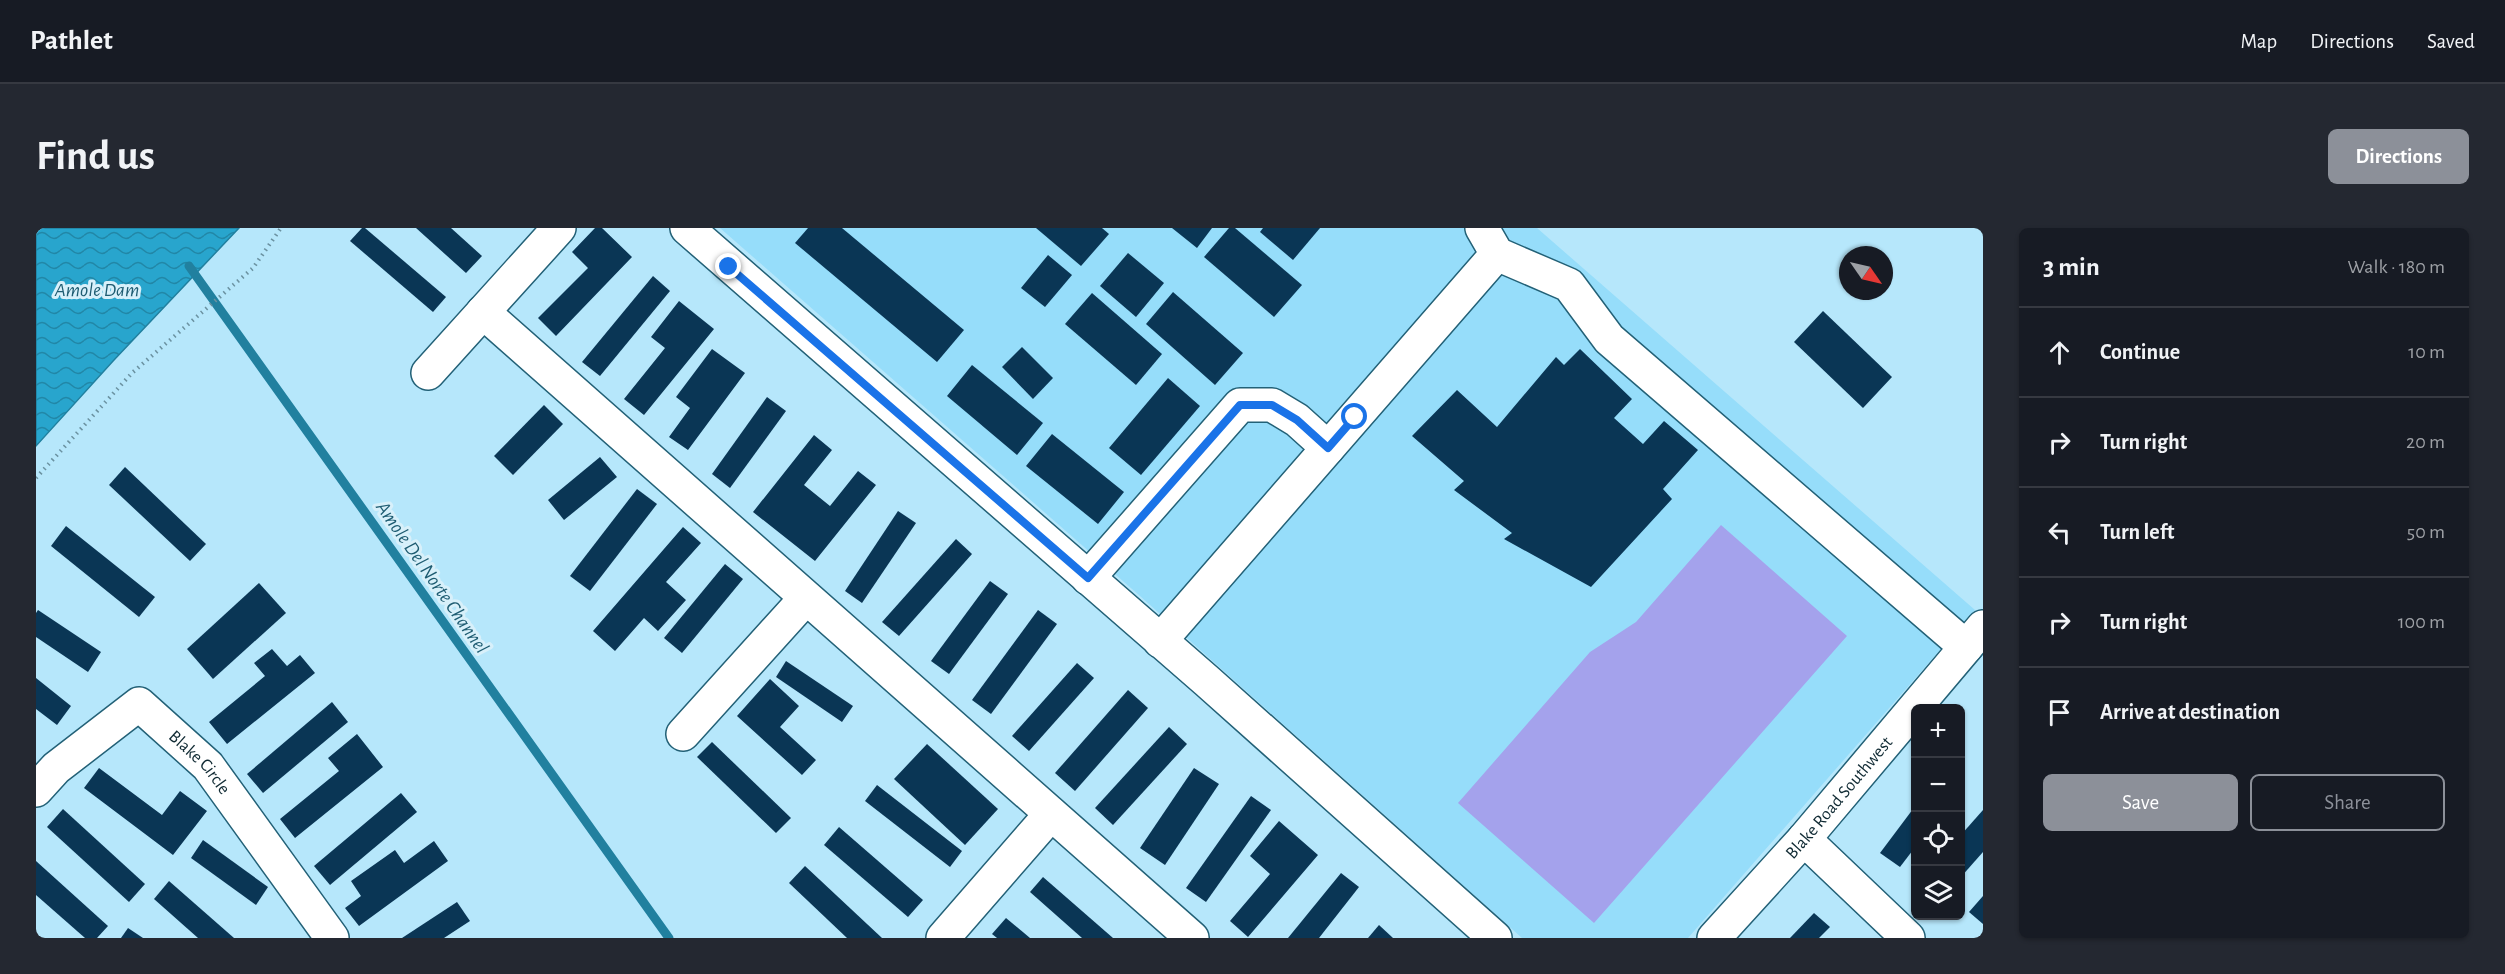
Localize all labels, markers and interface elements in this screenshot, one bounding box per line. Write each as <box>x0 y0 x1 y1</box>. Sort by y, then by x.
text: Pathlet <box>30 27 113 55</box>
text: Map <box>2241 31 2277 52</box>
text: Directions <box>2310 31 2394 52</box>
text: Saved <box>2427 31 2475 52</box>
button: Directions <box>2328 129 2469 184</box>
text: Find us <box>36 135 155 177</box>
north arrow <box>1839 246 1893 300</box>
route end <box>715 253 741 279</box>
text: 3 min <box>2043 254 2100 280</box>
text: Walk · 180 m <box>2348 257 2445 277</box>
water label: Amole Dam <box>54 280 139 300</box>
icon: ahead <box>2043 336 2076 369</box>
text: Continue <box>2100 341 2180 363</box>
text: 10 m <box>2408 342 2445 362</box>
route start <box>1341 403 1367 429</box>
icon: right <box>2043 426 2076 459</box>
text: Turn right <box>2100 431 2187 453</box>
text: 20 m <box>2406 432 2445 452</box>
water label: Amole Del Norte Channel <box>372 497 492 657</box>
icon: left <box>2043 516 2076 549</box>
text: Turn left <box>2100 521 2174 543</box>
text: 50 m <box>2407 522 2445 542</box>
icon: right <box>2043 606 2076 639</box>
text: Turn right <box>2100 611 2187 633</box>
text: 100 m <box>2398 612 2445 632</box>
icon: arrive <box>2043 696 2076 729</box>
text: Arrive at destination <box>2100 701 2280 723</box>
map controls <box>1911 704 1965 920</box>
button: + <box>1911 704 1965 758</box>
street label: Blake Circle <box>165 727 233 798</box>
street label: Blake Road Southwest <box>1783 733 1896 863</box>
button: − <box>1911 758 1965 812</box>
button: Save <box>2043 774 2238 831</box>
button: Share <box>2250 774 2445 831</box>
button: locate <box>1911 812 1965 866</box>
button: layers <box>1911 866 1965 920</box>

